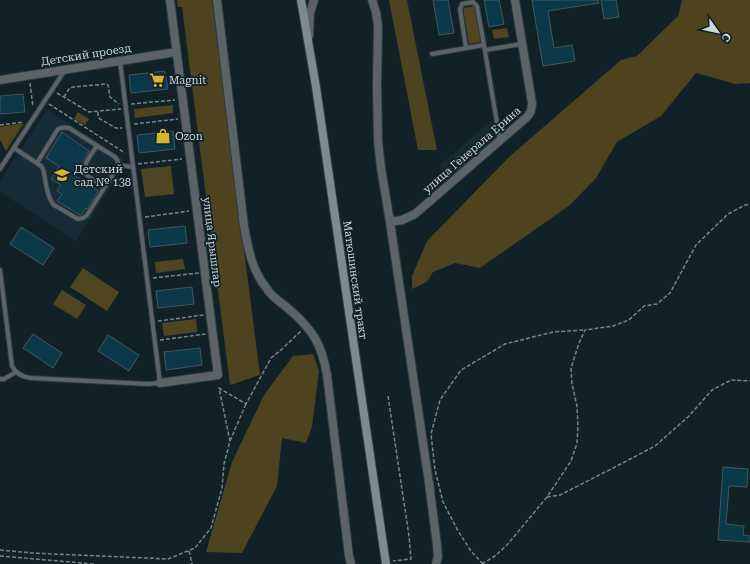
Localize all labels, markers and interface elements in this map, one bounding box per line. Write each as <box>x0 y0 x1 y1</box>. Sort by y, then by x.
north arrow <box>698 12 738 52</box>
text: С <box>718 30 734 44</box>
street label: Детский проезд <box>40 41 132 69</box>
supermarket icon: Magnit <box>148 71 166 89</box>
place label: Magnit <box>169 74 206 87</box>
street label: улица Генерала Ерина <box>421 104 523 196</box>
shop icon: Ozon <box>154 127 172 145</box>
place label: Ozon <box>175 130 203 143</box>
place label: Детский сад № 138 <box>74 163 131 189</box>
school or university icon: Детский сад № 138 <box>53 166 71 184</box>
street label: улица Ярышлар <box>200 196 224 288</box>
street label: Матюшинский тракт <box>340 220 370 340</box>

